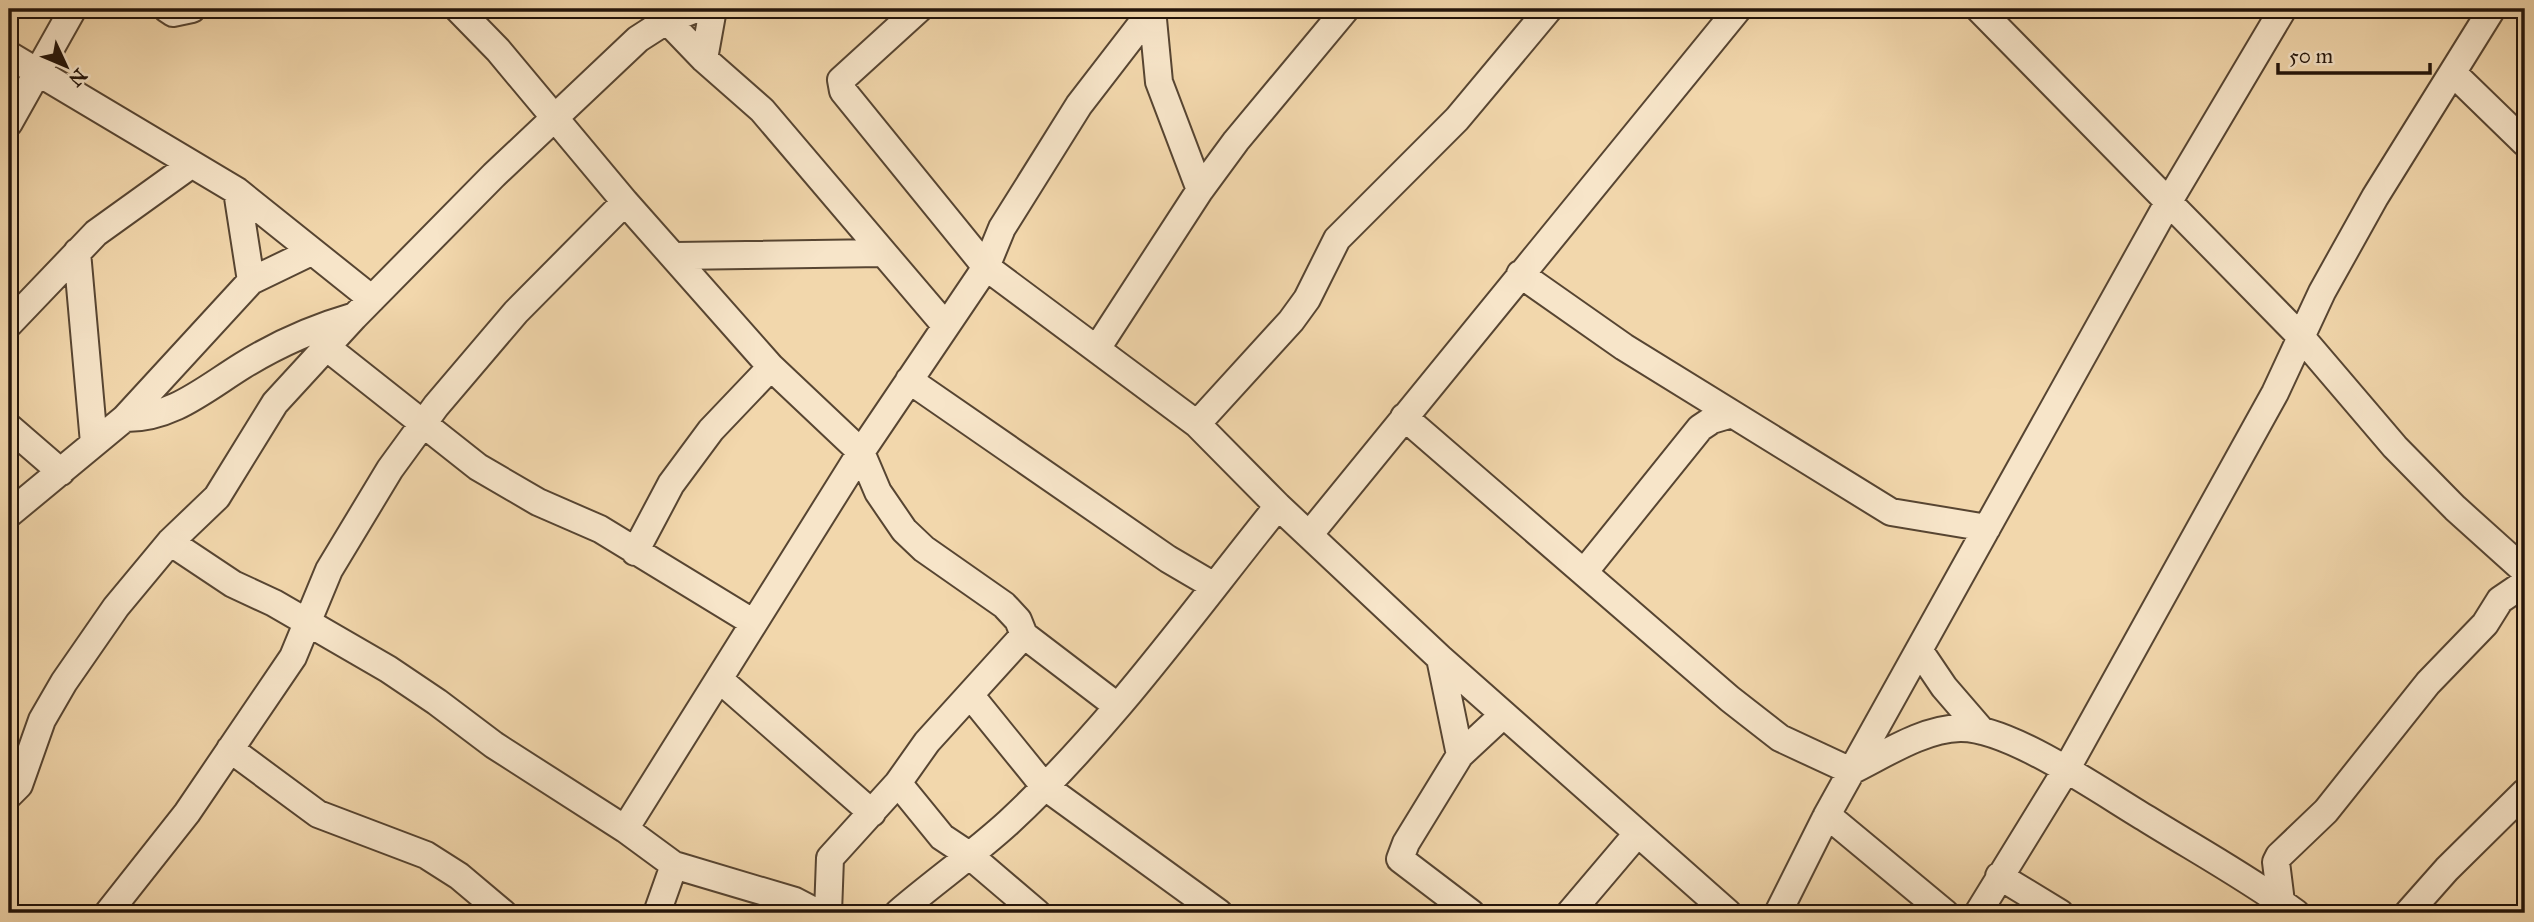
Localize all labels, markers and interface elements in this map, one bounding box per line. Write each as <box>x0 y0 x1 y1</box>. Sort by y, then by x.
north arrow <box>32 32 102 102</box>
scale bar <box>2278 32 2431 76</box>
text: 50 m <box>2289 43 2334 69</box>
text: N <box>64 64 92 91</box>

